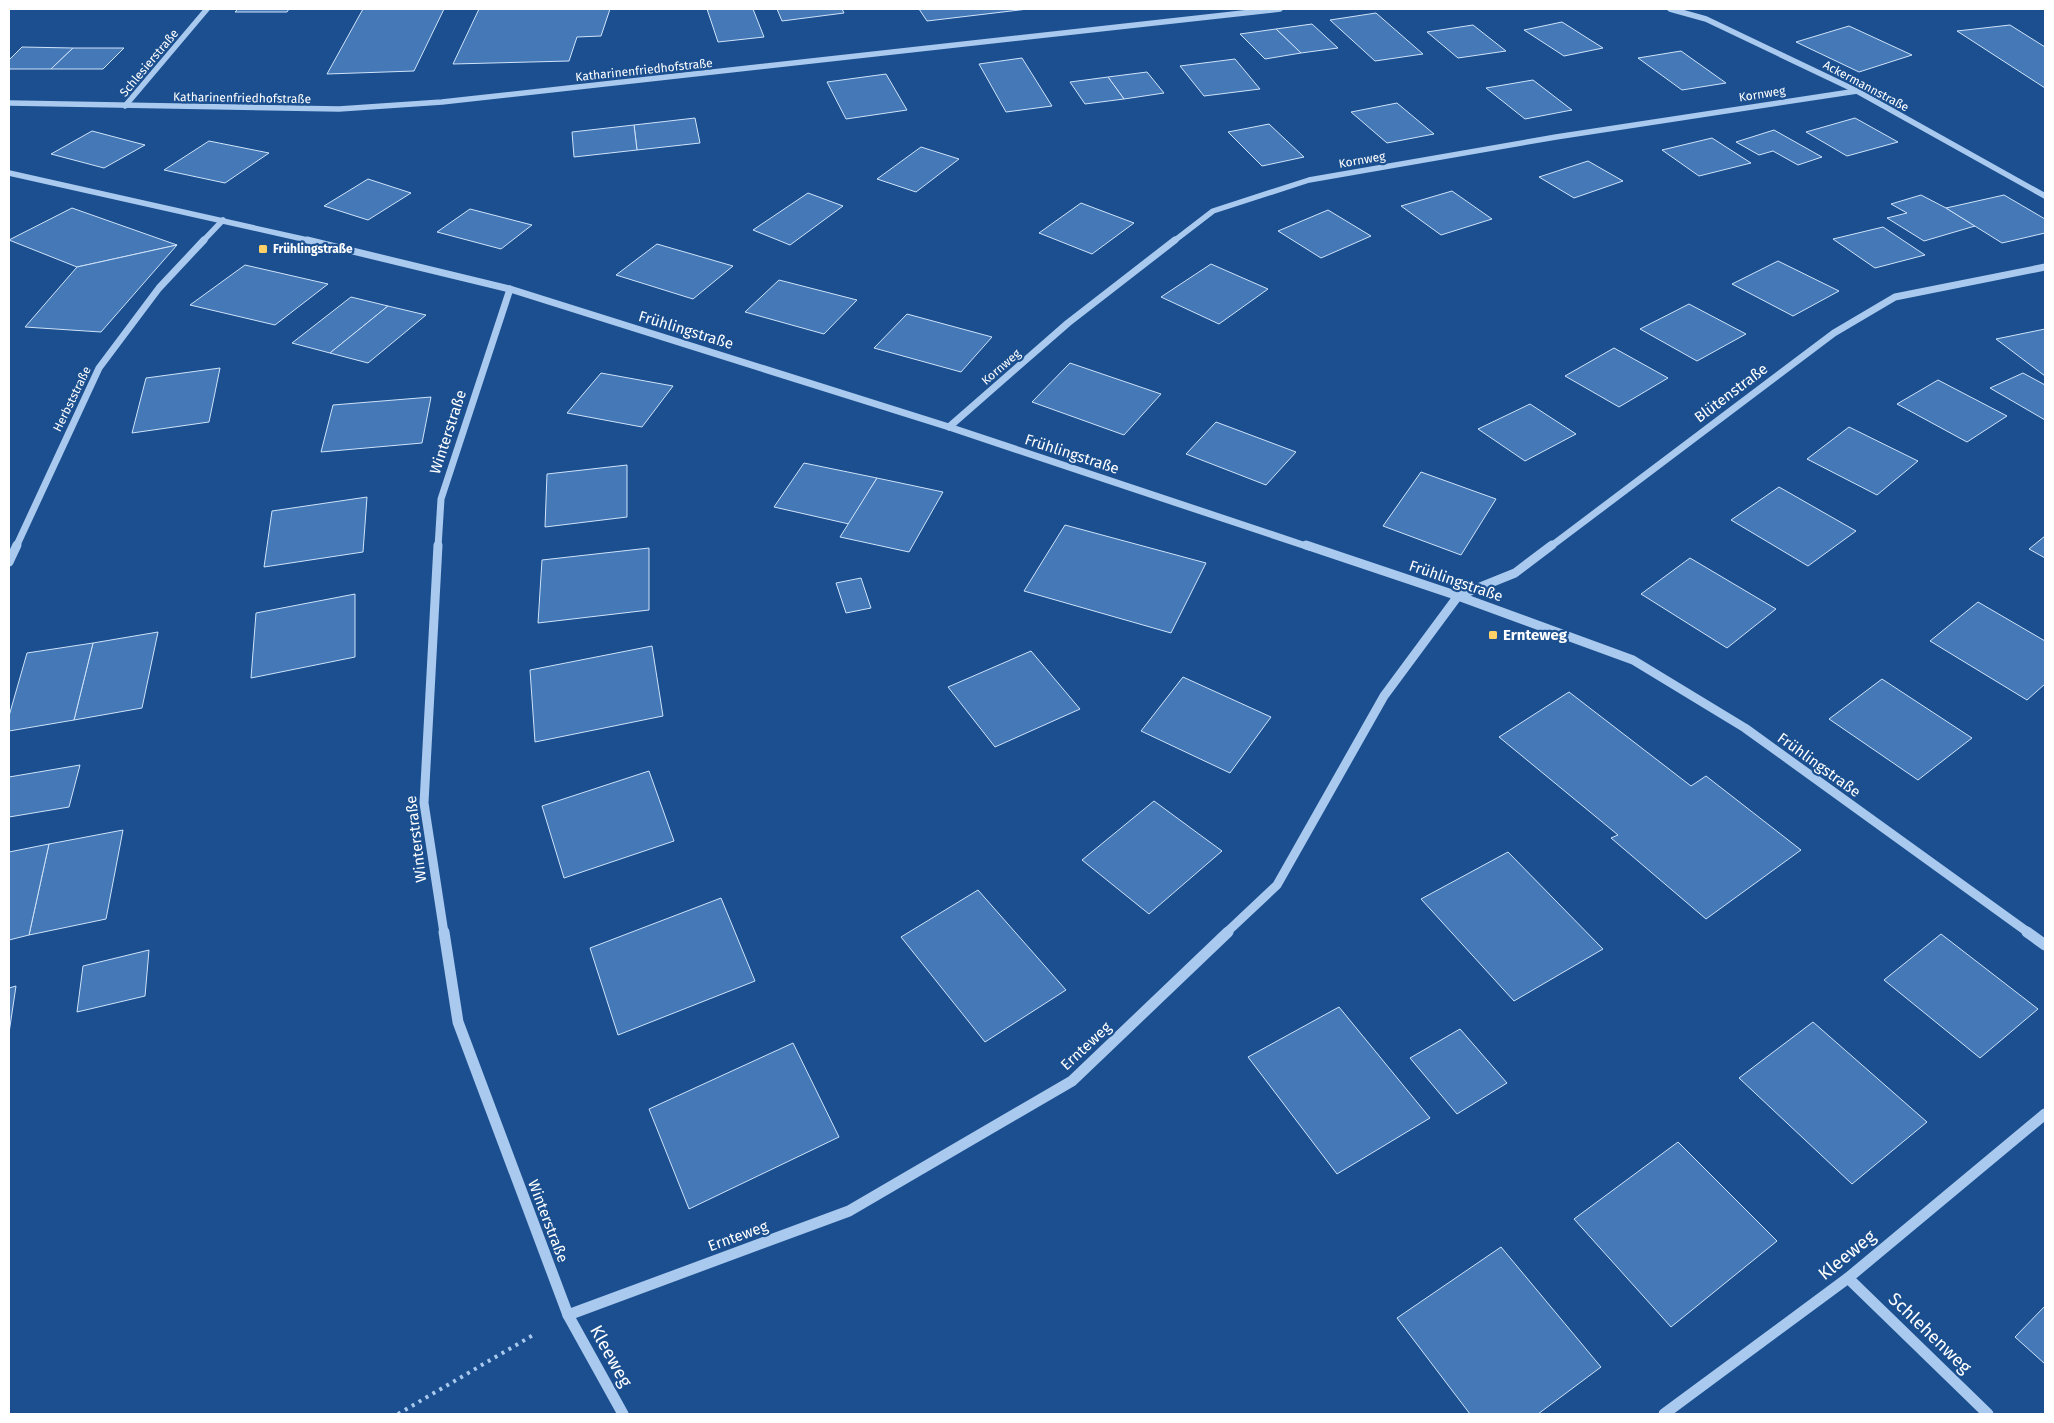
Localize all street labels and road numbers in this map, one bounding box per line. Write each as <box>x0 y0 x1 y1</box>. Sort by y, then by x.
street label: Schlesierstraße <box>117 26 181 100</box>
street label: Katharinenfriedhofstraße <box>575 56 713 84</box>
street label: Ackermannstraße <box>1821 58 1911 114</box>
street label: Kornweg <box>1738 83 1787 105</box>
street label: Katharinenfriedhofstraße <box>173 90 311 106</box>
street label: Kornweg <box>1338 149 1387 171</box>
street label: Frühlingstraße <box>636 307 736 353</box>
street label: Kornweg <box>979 346 1024 388</box>
street label: Blütenstraße <box>1691 360 1771 426</box>
street label: Herbststraße <box>50 364 94 434</box>
street label: Winterstraße <box>426 388 470 476</box>
street label: Frühlingstraße <box>1023 430 1121 478</box>
street label: Frühlingstraße <box>1407 557 1505 605</box>
street label: Frühlingstraße <box>1774 729 1864 801</box>
street label: Winterstraße <box>402 795 430 883</box>
street label: Ernteweg <box>1057 1018 1115 1074</box>
street label: Winterstraße <box>524 1177 572 1265</box>
street label: Ernteweg <box>706 1217 771 1255</box>
street label: Kleeweg <box>1814 1225 1881 1285</box>
street label: Schlehenweg <box>1884 1288 1977 1378</box>
street label: Kleeweg <box>585 1321 637 1391</box>

